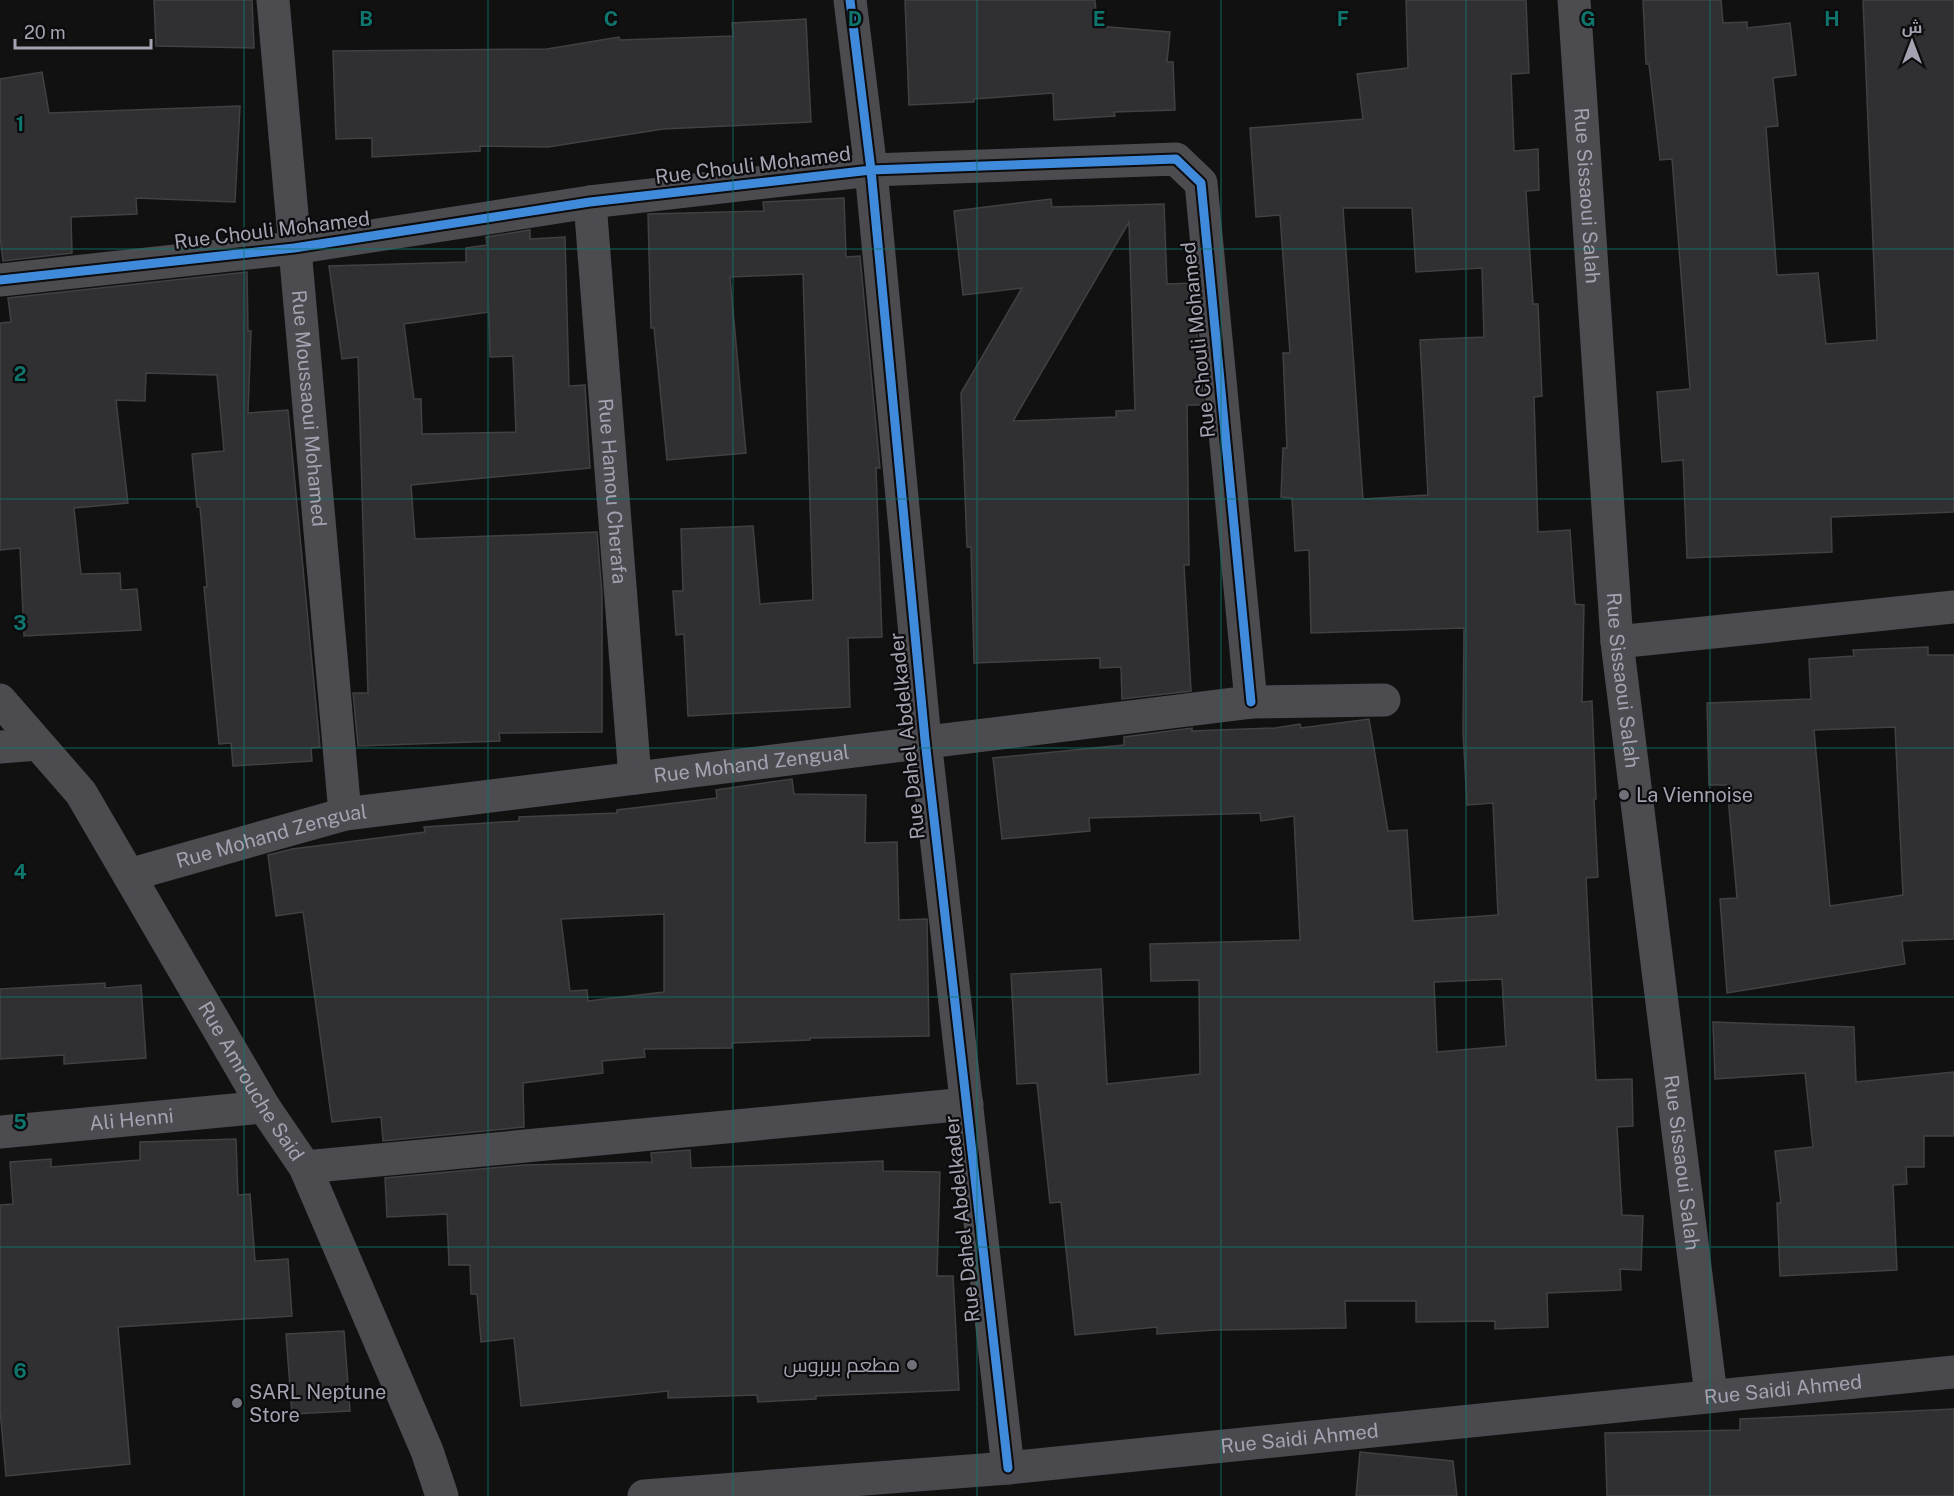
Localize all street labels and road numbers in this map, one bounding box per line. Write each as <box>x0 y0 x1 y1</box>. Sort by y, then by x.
street label: Rue Sissaoui Salah <box>1569 107 1605 284</box>
street label: Rue Chouli Mohamed <box>654 141 852 189</box>
street label: Rue Chouli Mohamed <box>173 206 371 254</box>
street label: Rue Chouli Mohamed <box>1176 241 1220 439</box>
street label: Rue Moussaoui Mohamed <box>287 289 332 528</box>
street label: Rue Hamou Cherafa <box>593 397 632 585</box>
street label: Rue Sissaoui Salah <box>1602 592 1645 769</box>
street label: Rue Dahel Abdelkader <box>884 631 930 841</box>
street label: Rue Mohand Zengual <box>652 740 851 788</box>
street label: Rue Mohand Zengual <box>173 799 368 873</box>
street label: Rue Amrouche Said <box>193 997 309 1165</box>
street label: Rue Sissaoui Salah <box>1659 1073 1705 1252</box>
street label: Ali Henni <box>88 1104 175 1135</box>
street label: Rue Dahel Abdelkader <box>939 1114 985 1324</box>
street label: Rue Saidi Ahmed <box>1703 1369 1863 1409</box>
street label: Rue Saidi Ahmed <box>1219 1418 1380 1458</box>

